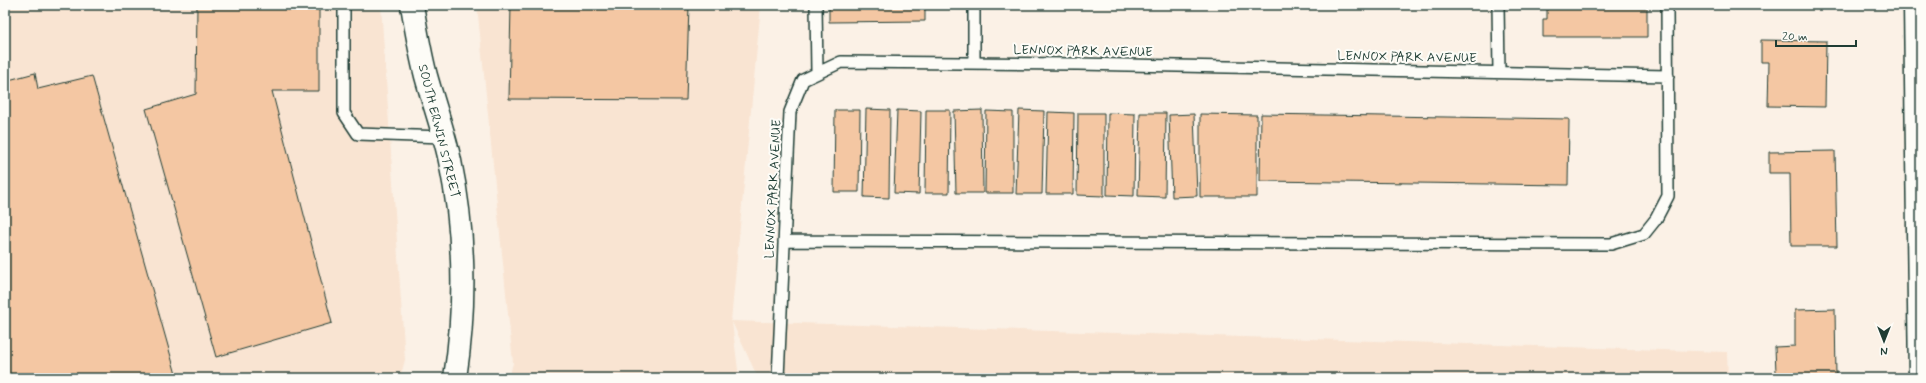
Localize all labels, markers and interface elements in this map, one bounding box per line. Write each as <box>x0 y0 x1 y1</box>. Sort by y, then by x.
scale bar <box>1776 22 1856 48</box>
text: 20 m <box>1782 29 1808 45</box>
street label: LENNOX PARK AVENUE <box>1013 42 1153 61</box>
street label: LENNOX PARK AVENUE <box>1337 48 1477 67</box>
street label: SOUTH ERWIN STREET <box>414 63 464 200</box>
street label: LENNOX PARK AVENUE <box>761 119 786 259</box>
north arrow <box>1864 321 1904 361</box>
text: N <box>1880 343 1888 357</box>

